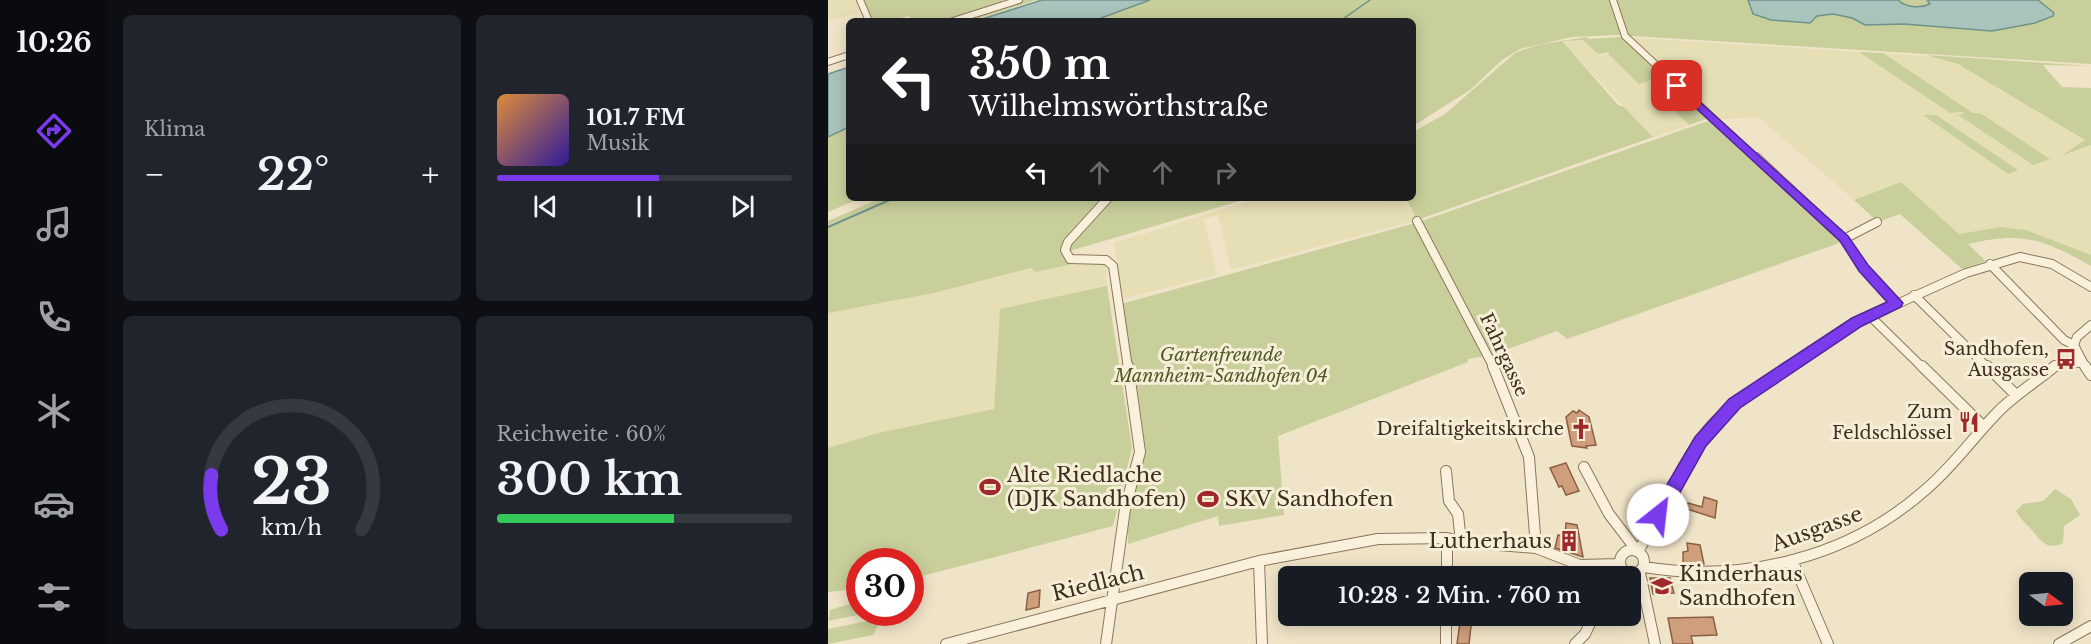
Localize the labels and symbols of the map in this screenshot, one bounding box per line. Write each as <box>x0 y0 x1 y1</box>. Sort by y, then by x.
pin <box>1651 60 1702 111</box>
street label: Fahrgasse <box>1475 310 1533 400</box>
place label: Sandhofen, Ausgasse <box>1944 338 2049 381</box>
park label: Gartenfreunde Mannheim-Sandhofen 04 <box>1113 344 1328 387</box>
bus stop icon: Sandhofen, Ausgasse <box>2054 347 2078 371</box>
place label: Zum Feldschlössel <box>1832 401 1952 444</box>
restaurant icon: Zum Feldschlössel <box>1957 410 1981 434</box>
church icon: Dreifaltigkeitskirche <box>1569 417 1593 441</box>
place label: Dreifaltigkeitskirche <box>1376 418 1564 440</box>
place label: Alte Riedlache (DJK Sandhofen) <box>1006 462 1186 512</box>
sports icon: Alte Riedlache (DJK Sandhofen) <box>978 475 1002 499</box>
position arrow <box>1626 483 1690 547</box>
place label: SKV Sandhofen <box>1225 486 1393 512</box>
sports icon: SKV Sandhofen <box>1196 487 1220 511</box>
street label: Ausgasse <box>1767 501 1866 558</box>
place label: Lutherhaus <box>1429 528 1552 554</box>
building icon: Lutherhaus <box>1557 529 1581 553</box>
speed limit sign: 30 <box>846 548 924 626</box>
street label: Riedlach <box>1049 559 1147 607</box>
place label: Kinderhaus Sandhofen <box>1679 561 1803 611</box>
north arrow <box>2019 572 2073 626</box>
school or university icon: Kinderhaus Sandhofen <box>1650 574 1674 598</box>

